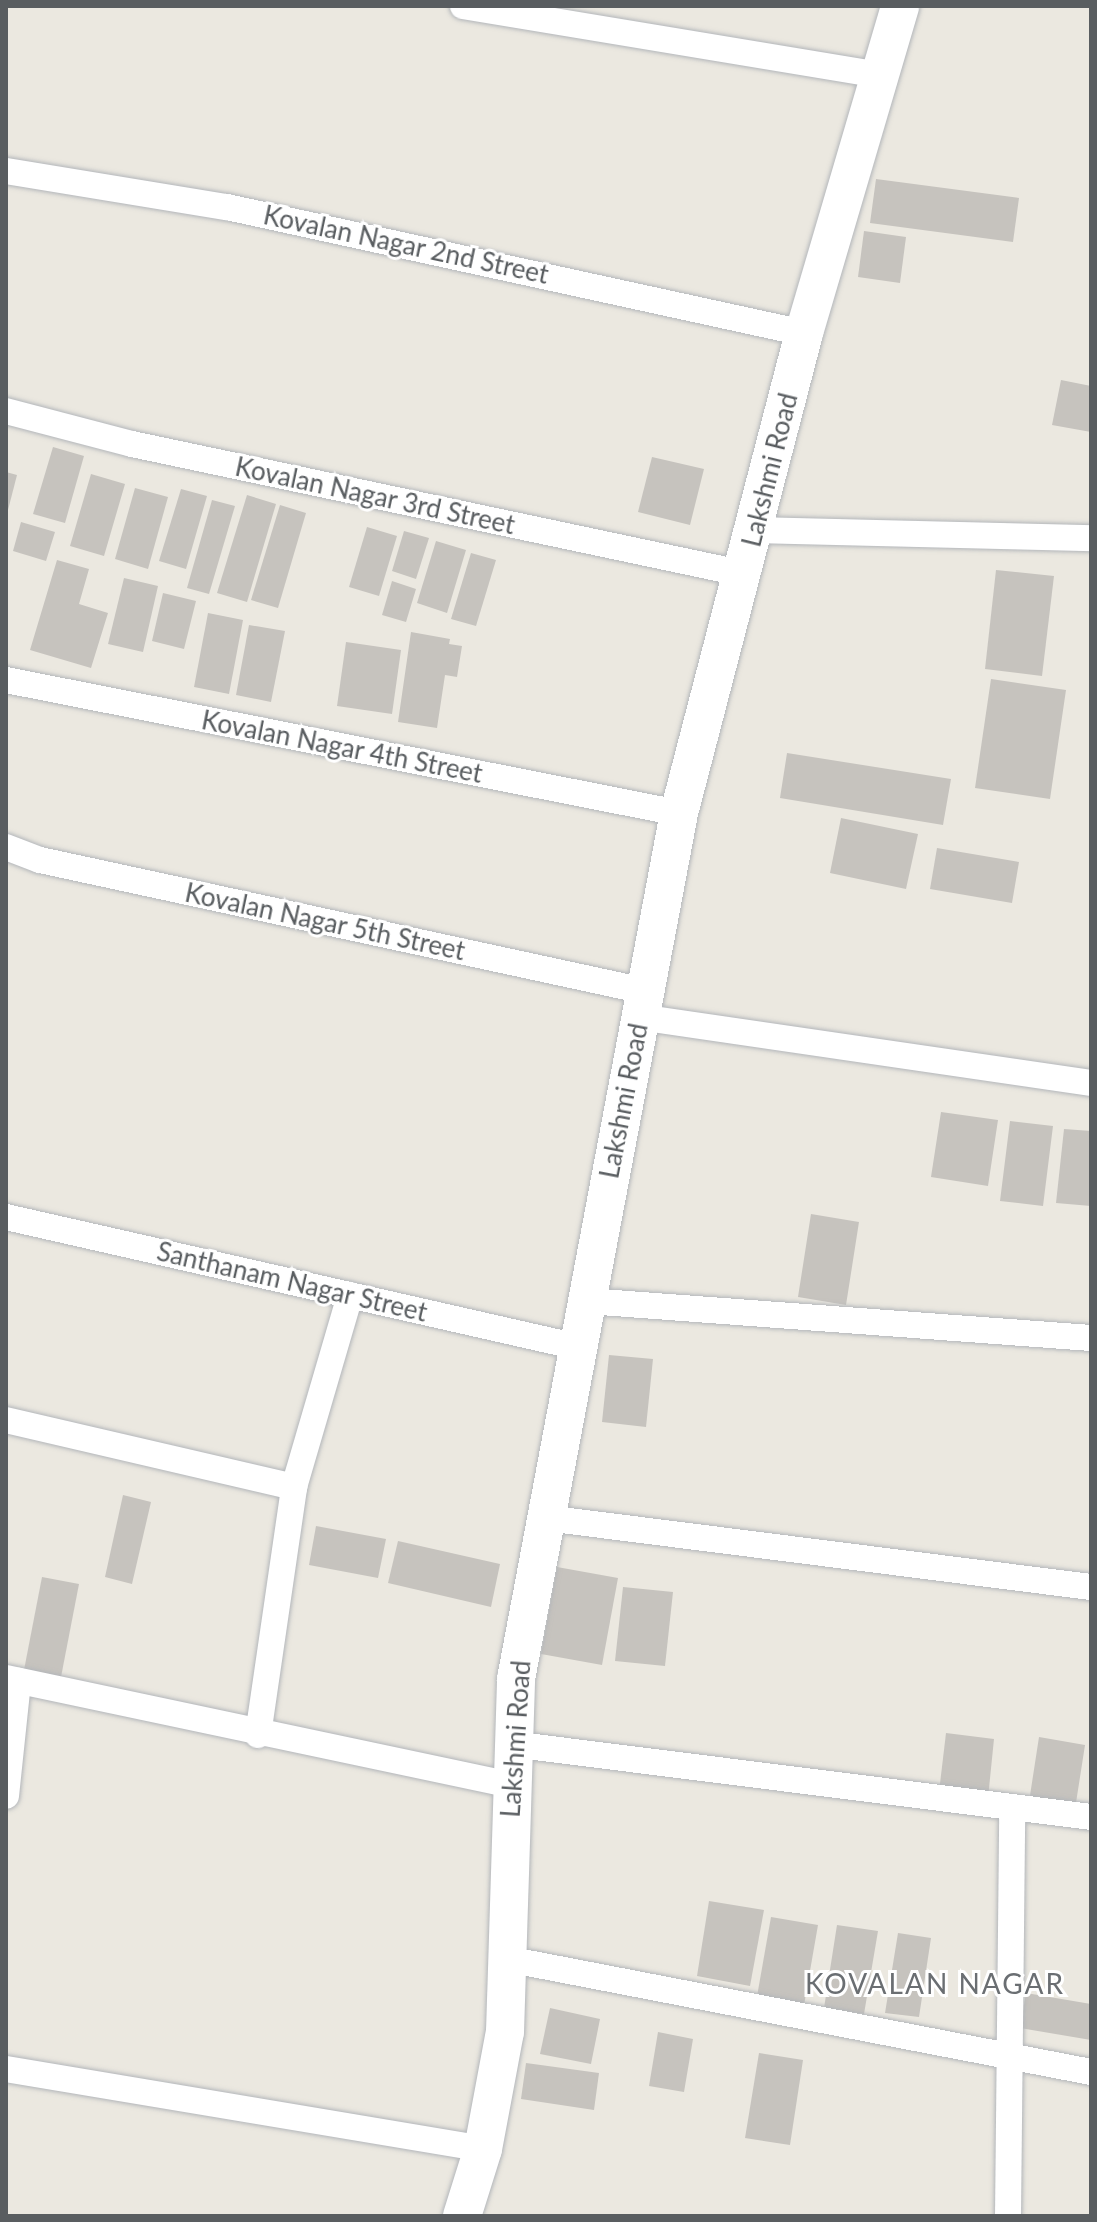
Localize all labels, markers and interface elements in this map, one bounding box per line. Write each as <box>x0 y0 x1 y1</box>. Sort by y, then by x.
street label: Kovalan Nagar 2nd Street <box>260 199 552 291</box>
street label: Lakshmi Road <box>736 390 804 550</box>
street label: Kovalan Nagar 3rd Street <box>232 451 518 541</box>
street label: Kovalan Nagar 4th Street <box>199 704 485 790</box>
street label: Kovalan Nagar 5th Street <box>182 877 468 967</box>
street label: Lakshmi Road <box>594 1021 654 1181</box>
street label: Santhanam Nagar Street <box>154 1236 430 1328</box>
street label: Lakshmi Road <box>495 1660 537 1818</box>
district label: KOVALAN NAGAR <box>805 1966 1065 2000</box>

